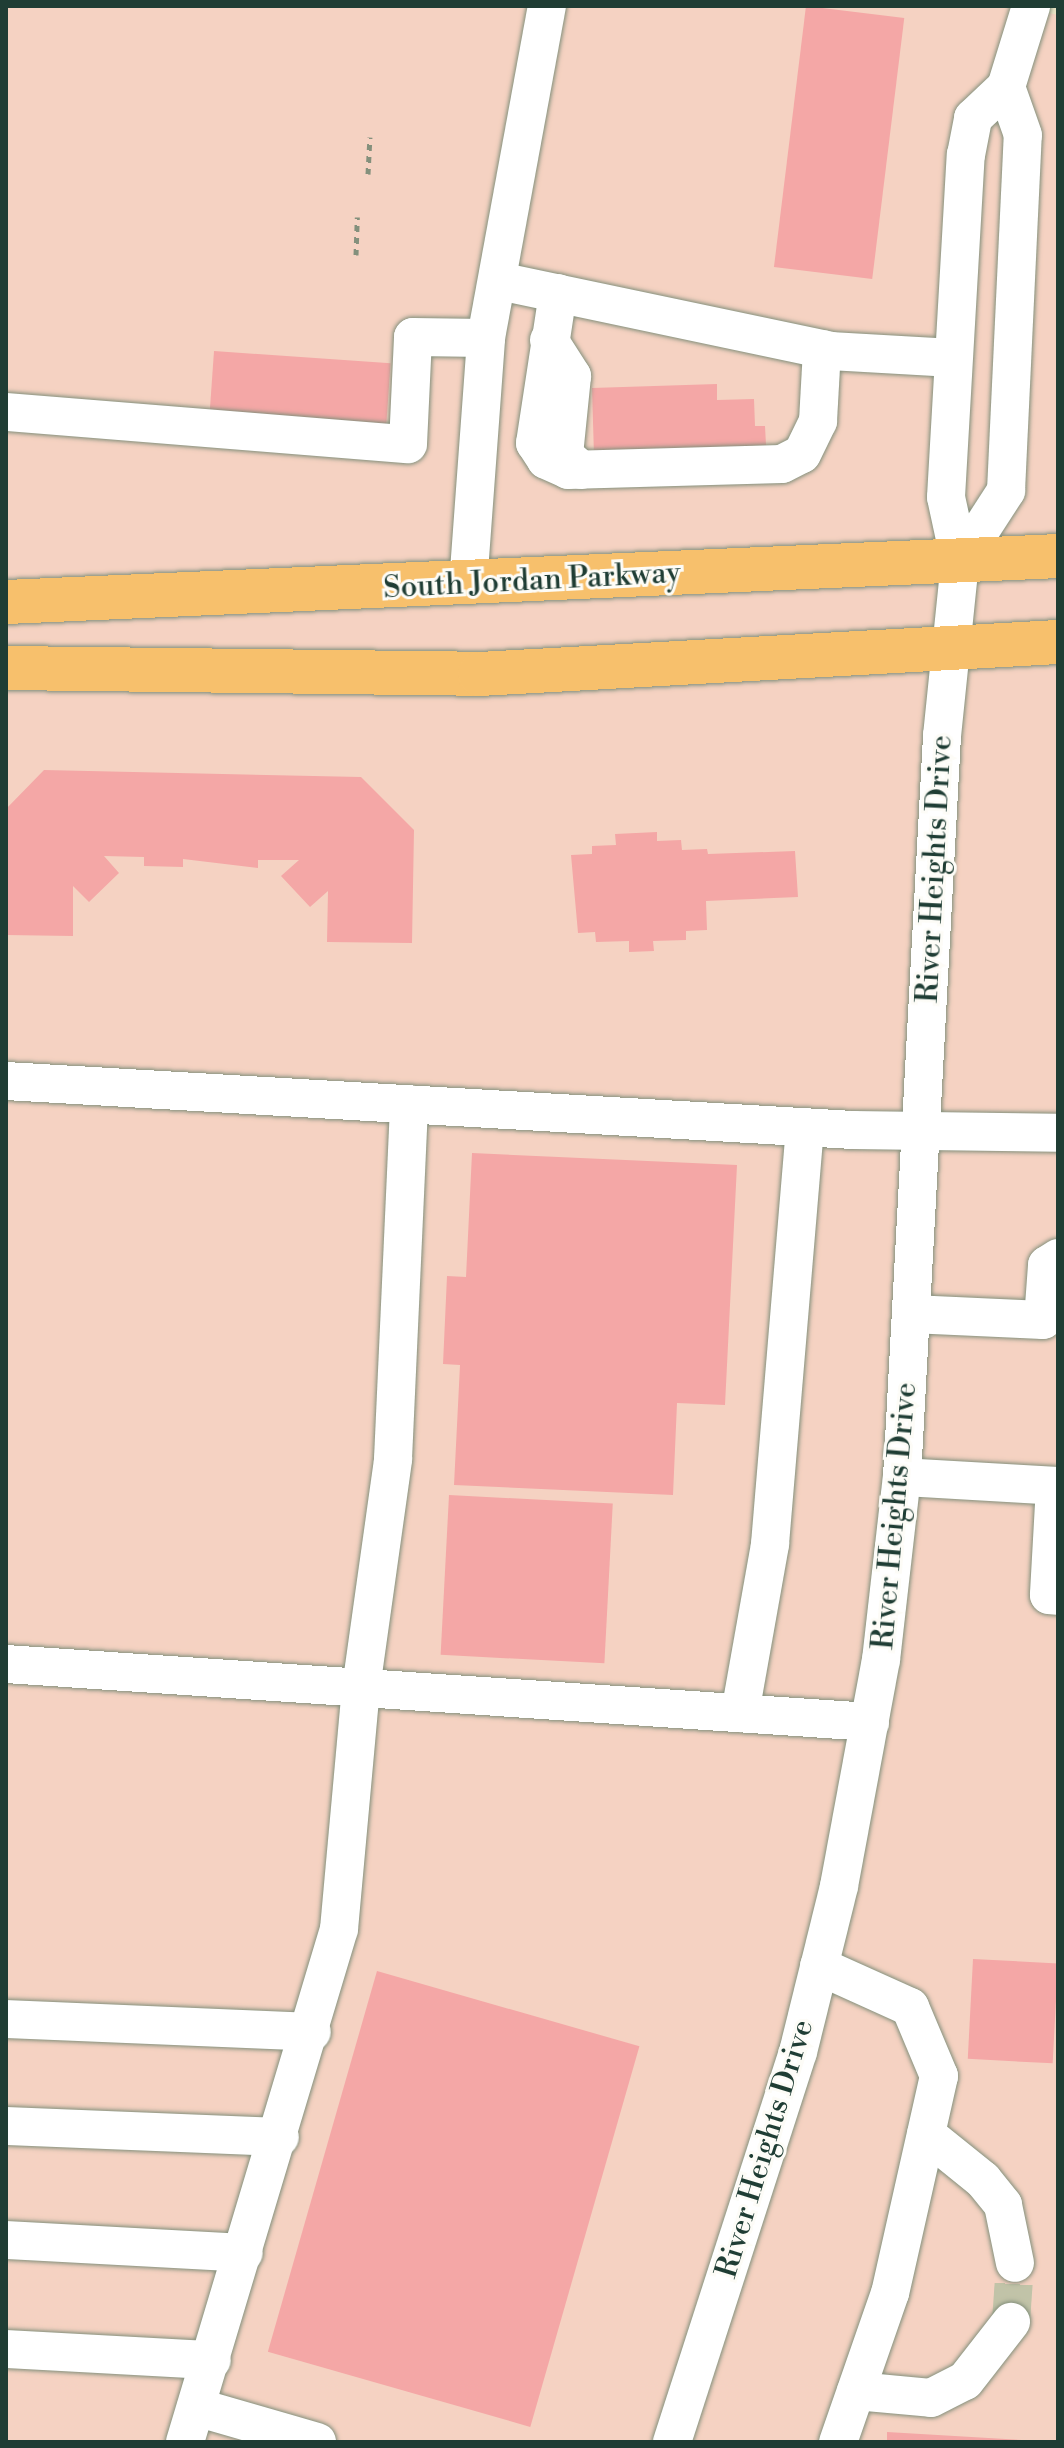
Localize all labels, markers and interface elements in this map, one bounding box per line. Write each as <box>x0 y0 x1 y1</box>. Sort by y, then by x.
street label: South Jordan Parkway <box>382 555 682 607</box>
street label: River Heights Drive <box>910 734 960 1004</box>
street label: River Heights Drive <box>865 1381 925 1651</box>
street label: River Heights Drive <box>709 2015 821 2283</box>

